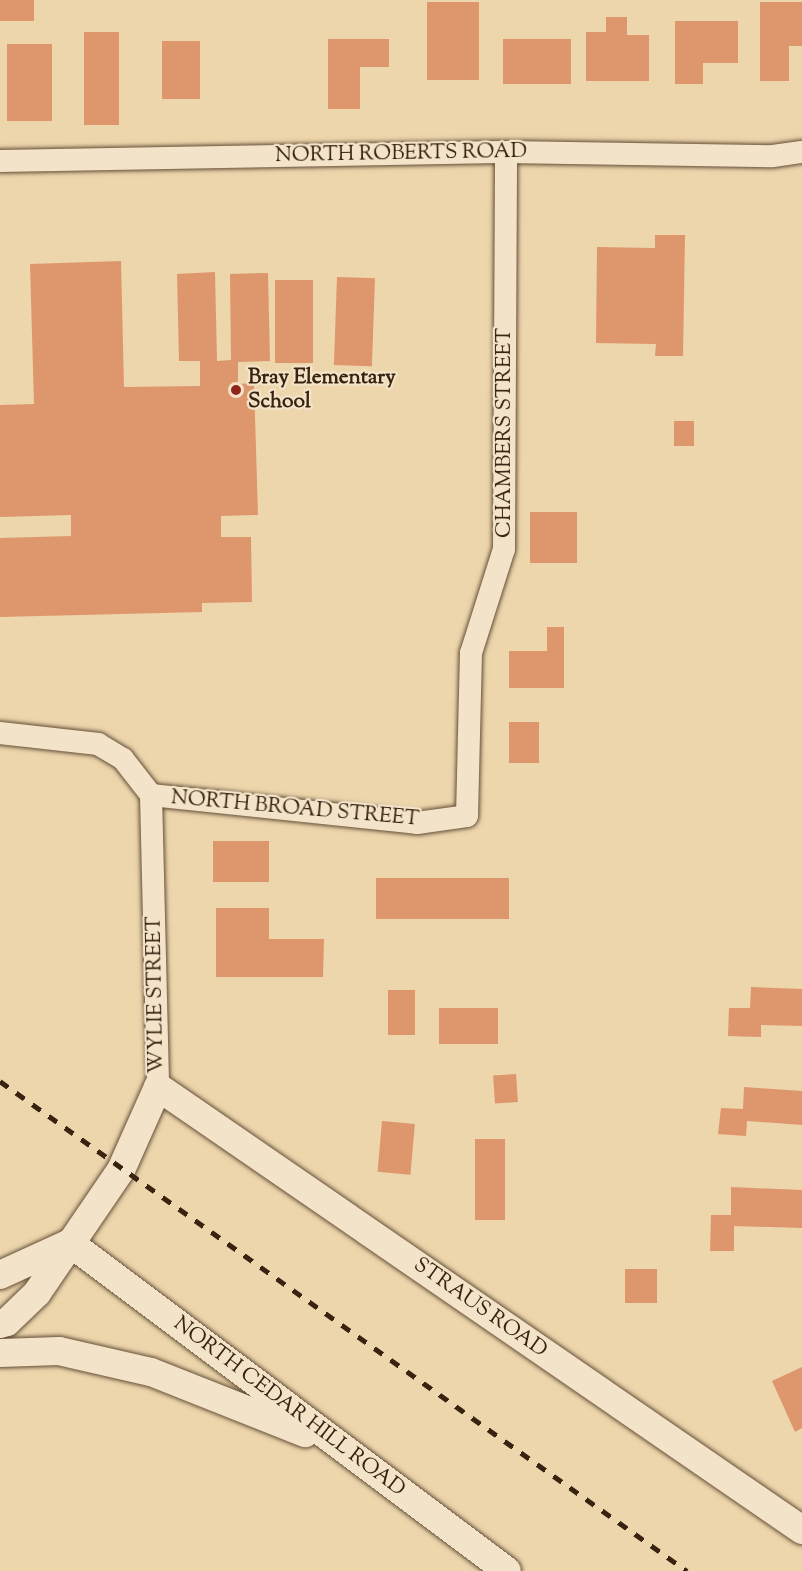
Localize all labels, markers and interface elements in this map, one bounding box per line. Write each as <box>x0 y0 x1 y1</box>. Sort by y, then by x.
street label: NORTH ROBERTS ROAD <box>275 139 527 169</box>
street label: CHAMBERS STREET <box>492 328 518 538</box>
place label: Bray Elementary School <box>248 365 396 415</box>
marker: Bray Elementary School <box>229 383 243 397</box>
street label: NORTH BROAD STREET <box>170 786 420 832</box>
street label: WYLIE STREET <box>142 916 170 1074</box>
street label: STRAUS ROAD <box>408 1253 552 1363</box>
street label: NORTH CEDAR HILL ROAD <box>168 1312 410 1502</box>

